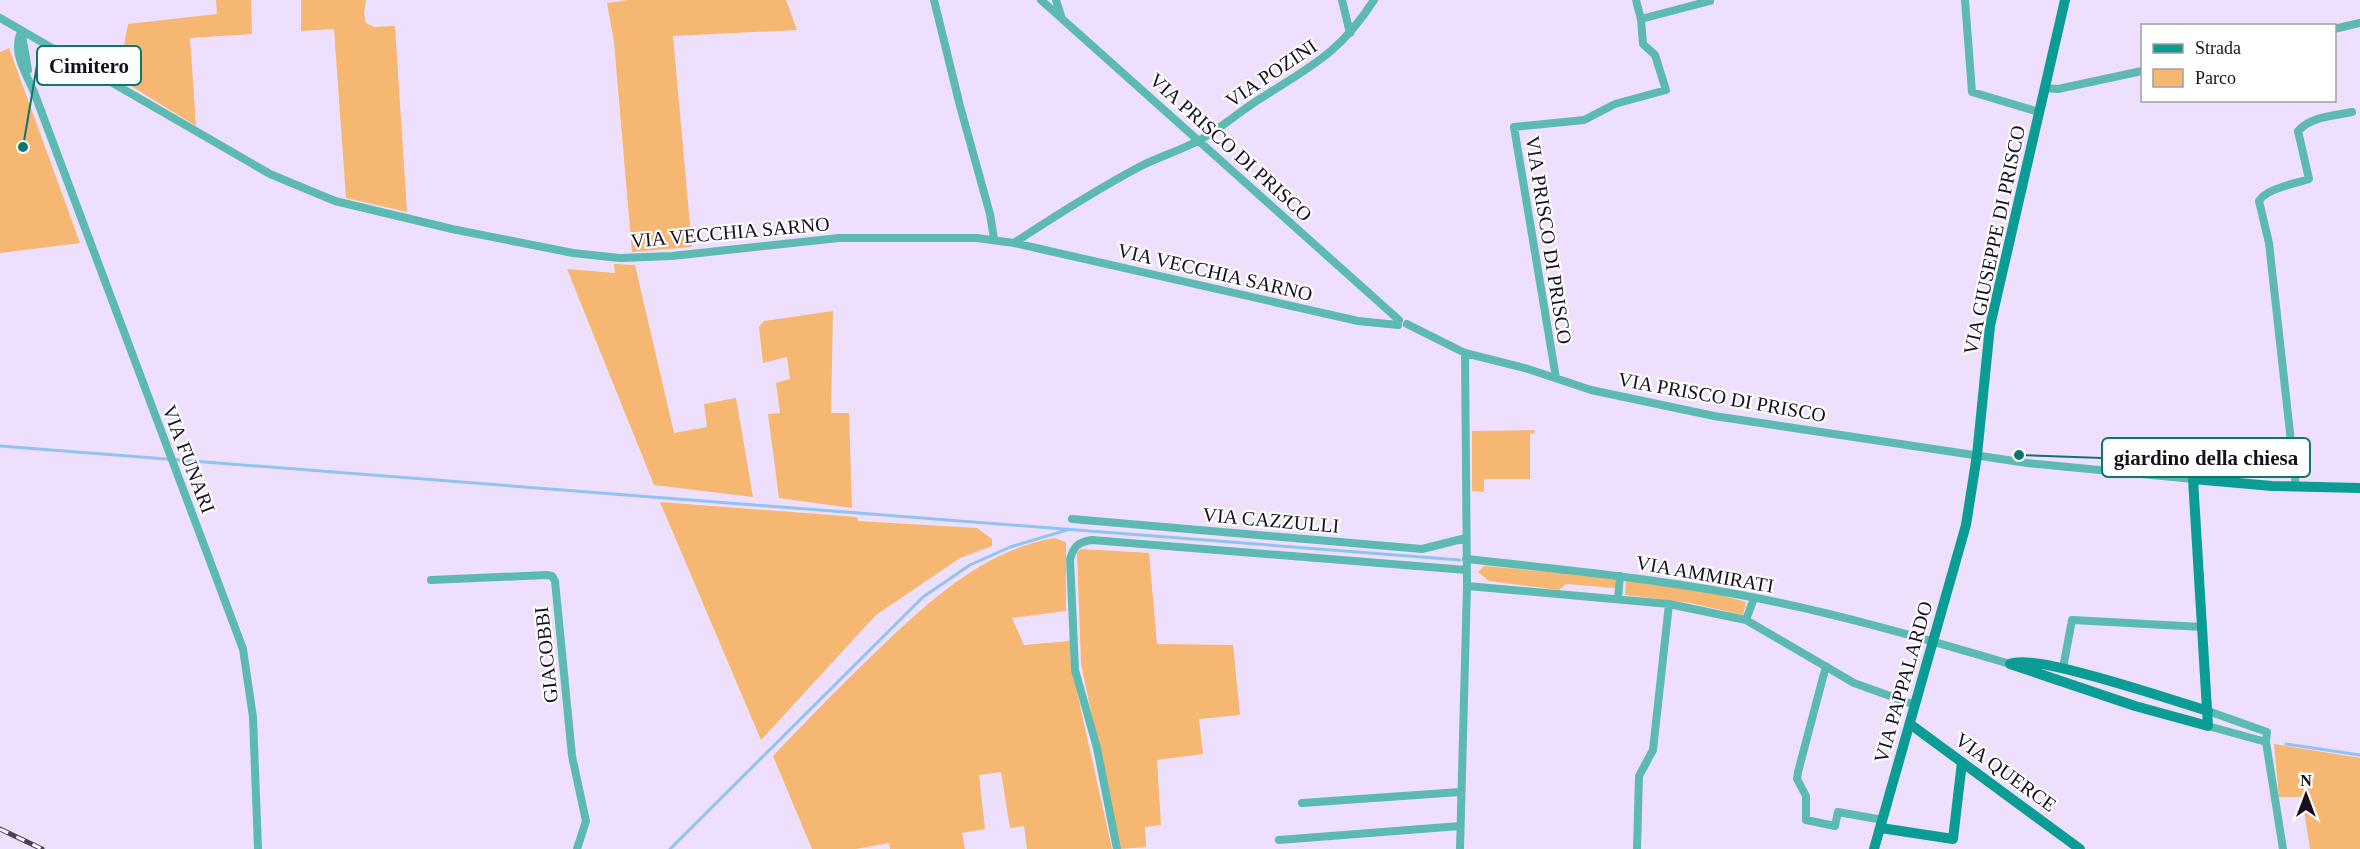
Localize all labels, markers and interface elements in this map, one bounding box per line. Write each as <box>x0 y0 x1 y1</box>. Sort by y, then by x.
legend <box>2141 24 2336 102</box>
street label: VIA POZINI <box>1221 35 1321 111</box>
text: Strada <box>2195 38 2241 58</box>
callout: Cimitero <box>37 46 141 85</box>
text: Cimitero <box>49 54 129 78</box>
street label: VIA PRISCO DI PRISCO <box>1145 68 1317 226</box>
text: Parco <box>2195 68 2236 88</box>
street label: VIA GIUSEPPE DI PRISCO <box>1959 123 2029 357</box>
street label: VIA PRISCO DI PRISCO <box>1522 134 1576 346</box>
street label: VIA VECCHIA SARNO <box>630 212 830 252</box>
street label: VIA VECCHIA SARNO <box>1115 239 1315 305</box>
street label: VIA PRISCO DI PRISCO <box>1616 368 1828 426</box>
street label: VIA FUNARI <box>158 402 220 516</box>
callout: giardino della chiesa <box>2102 438 2310 477</box>
text: giardino della chiesa <box>2114 446 2299 470</box>
street label: VIA CAZZULLI <box>1202 503 1340 537</box>
street label: VIA AMMIRATI <box>1634 551 1776 597</box>
street label: VIA PAPPALARDO <box>1869 599 1937 765</box>
street label: GIACOBBI <box>530 606 562 704</box>
street label: VIA QUERCE <box>1951 728 2061 816</box>
north arrow <box>2276 765 2336 825</box>
text: N <box>2300 772 2312 789</box>

